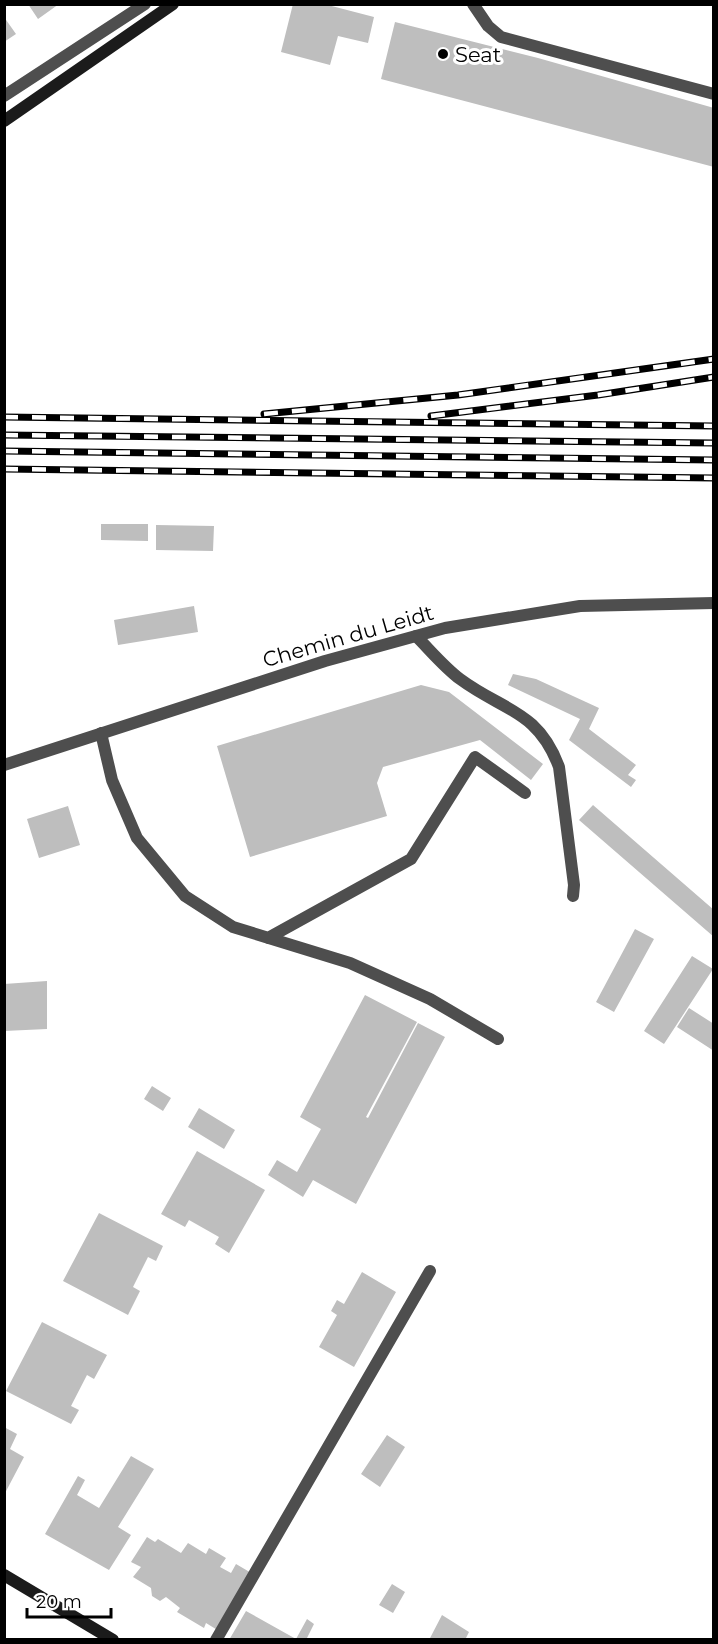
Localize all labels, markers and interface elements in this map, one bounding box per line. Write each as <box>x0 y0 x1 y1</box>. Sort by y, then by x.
place label: Seat <box>455 42 501 67</box>
marker: Seat <box>436 47 450 61</box>
street label: Chemin du Leidt <box>260 600 436 672</box>
scale bar <box>27 1581 111 1619</box>
text: 20 m <box>36 1591 82 1613</box>

